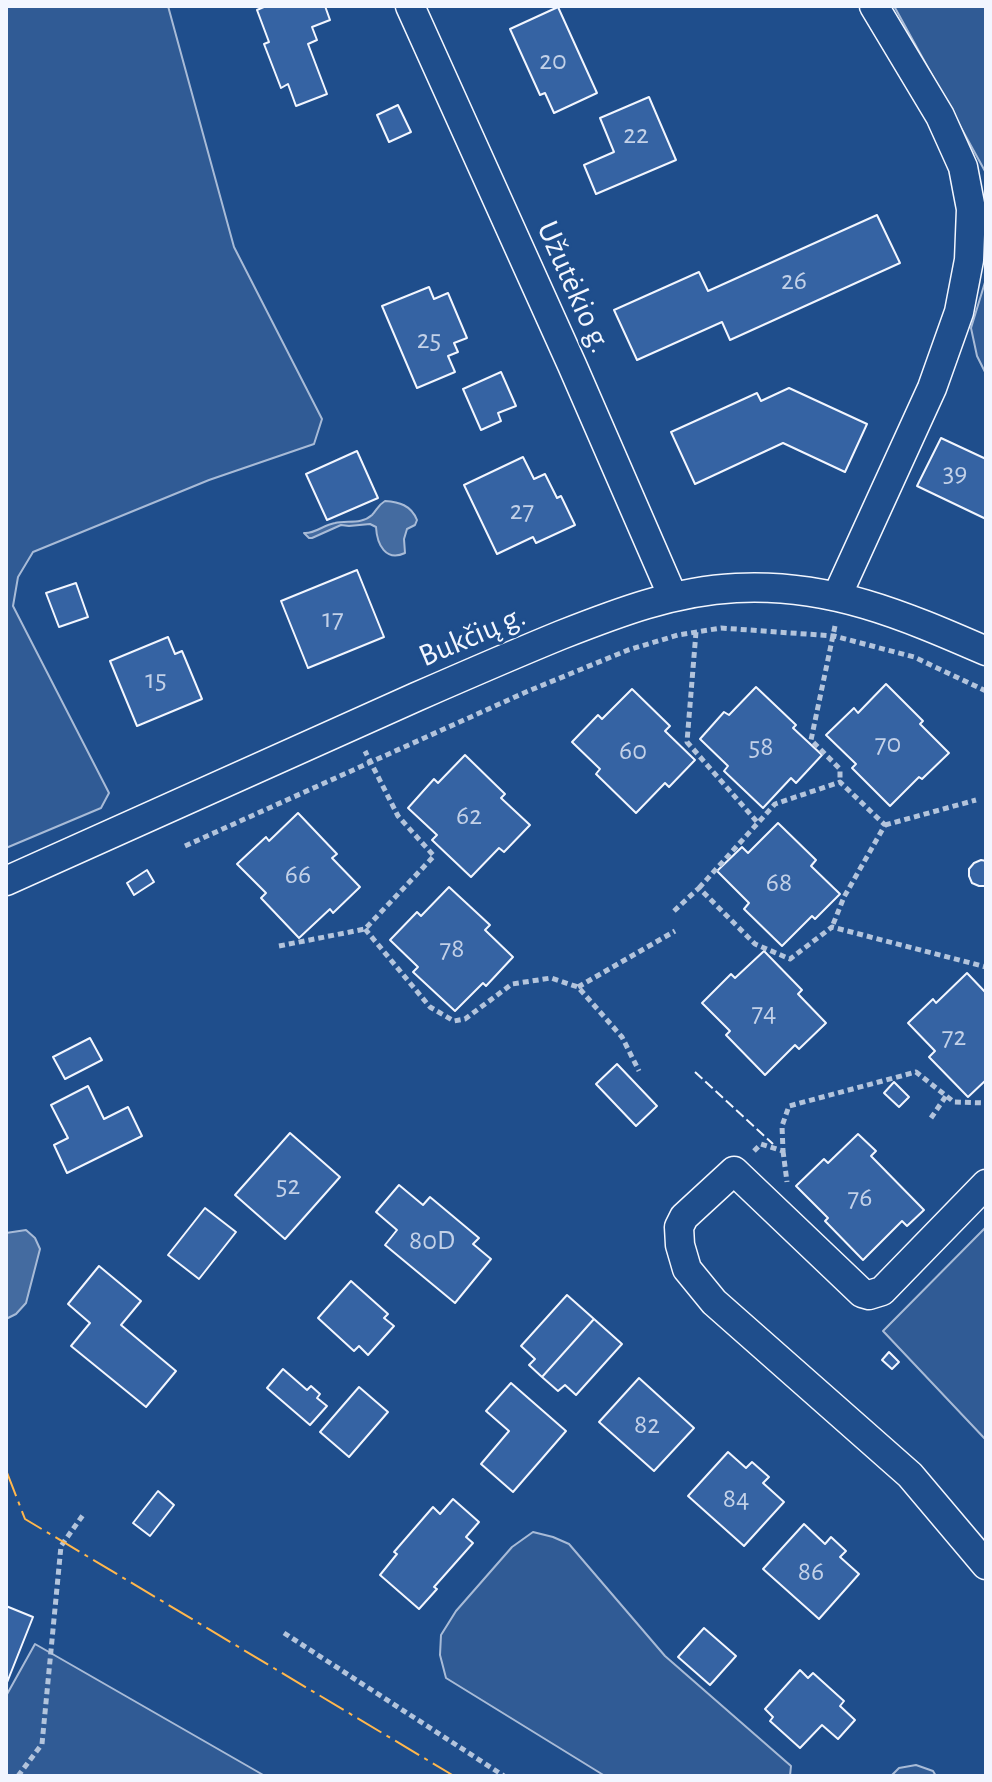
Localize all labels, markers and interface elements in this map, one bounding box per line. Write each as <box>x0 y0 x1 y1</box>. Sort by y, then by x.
house number: 20 <box>539 44 567 78</box>
house number: 22 <box>623 118 649 152</box>
street label: Užutėkio g. <box>528 215 620 359</box>
house number: 26 <box>781 264 807 298</box>
house number: 25 <box>417 323 441 357</box>
house number: 39 <box>943 456 967 490</box>
house number: 27 <box>510 494 534 528</box>
street label: Bukčių g. <box>413 596 531 676</box>
house number: 17 <box>322 602 344 636</box>
house number: 15 <box>145 663 167 697</box>
house number: 70 <box>875 727 901 761</box>
house number: 58 <box>749 730 773 764</box>
house number: 60 <box>619 734 647 768</box>
house number: 62 <box>456 799 482 833</box>
house number: 66 <box>285 858 311 892</box>
house number: 68 <box>766 866 792 900</box>
house number: 78 <box>440 932 464 966</box>
house number: 74 <box>751 996 777 1030</box>
house number: 72 <box>942 1020 966 1054</box>
house number: 52 <box>276 1169 300 1203</box>
house number: 76 <box>848 1181 872 1215</box>
house number: 80D <box>409 1224 455 1258</box>
house number: 82 <box>634 1408 660 1442</box>
house number: 84 <box>723 1482 749 1516</box>
house number: 86 <box>798 1555 824 1589</box>

